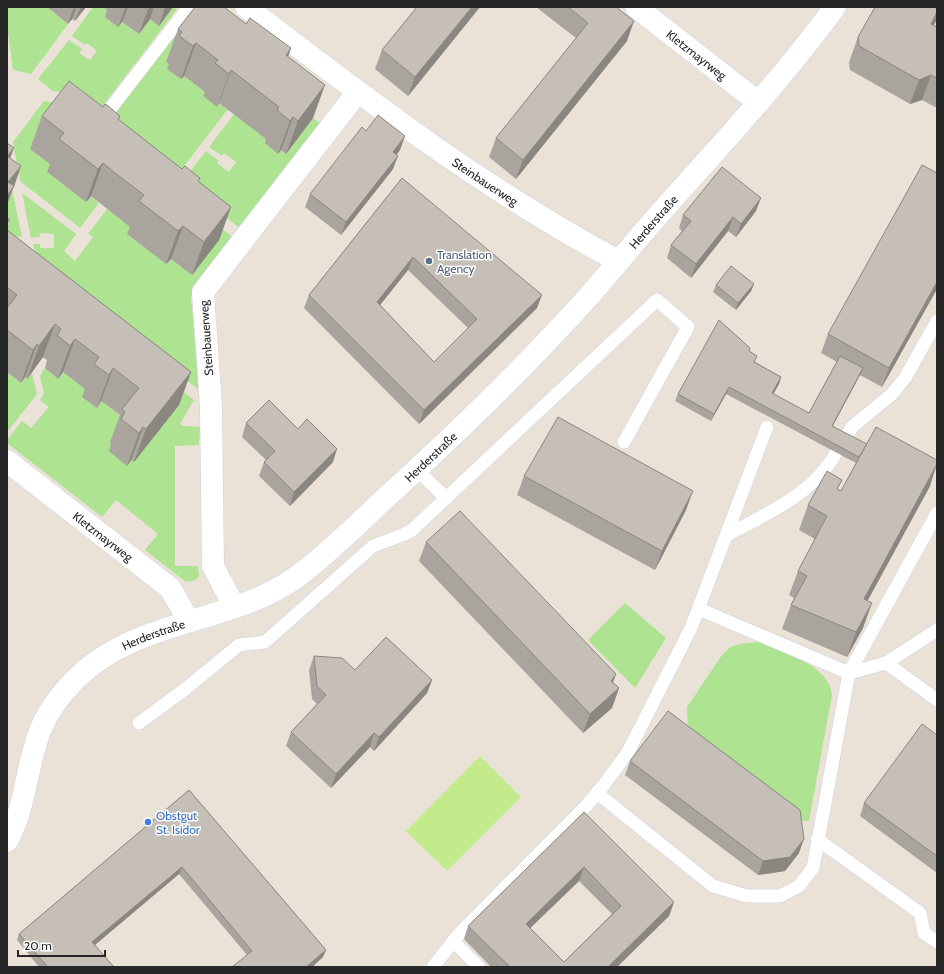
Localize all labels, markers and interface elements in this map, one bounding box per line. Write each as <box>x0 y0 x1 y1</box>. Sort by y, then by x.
street label: Kletzmayrweg <box>664 26 731 83</box>
street label: Steinbauerweg <box>449 154 522 209</box>
street label: Herderstraße <box>626 192 680 251</box>
place label: Translation Agency <box>437 247 492 276</box>
marker: Translation Agency <box>424 256 434 266</box>
street label: Steinbauerweg <box>196 299 216 376</box>
street label: Herderstraße <box>401 429 460 485</box>
street label: Kletzmayrweg <box>70 508 137 565</box>
street label: Herderstraße <box>119 616 187 653</box>
place label: Obstgut St. Isidor <box>156 808 200 837</box>
marker: Obstgut St. Isidor <box>143 817 153 827</box>
scale bar <box>18 932 105 958</box>
text: 20 m <box>24 938 52 953</box>

